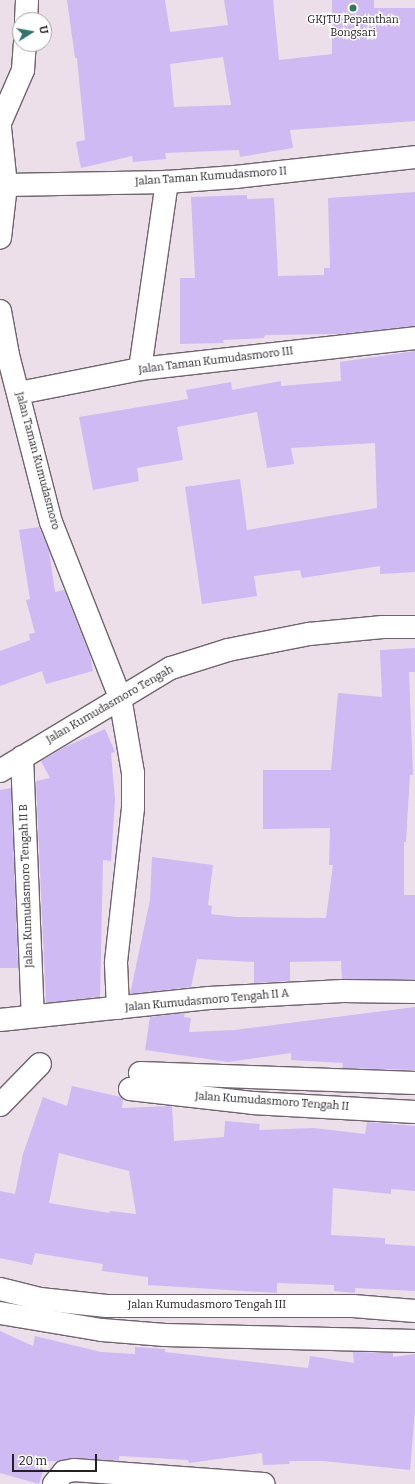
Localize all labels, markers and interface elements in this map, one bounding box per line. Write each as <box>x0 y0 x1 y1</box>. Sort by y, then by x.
marker: GKJTU Pepanthan Bongsari <box>348 3 358 13</box>
north arrow <box>12 12 52 52</box>
place label: GKJTU Pepanthan Bongsari <box>307 14 399 40</box>
text: U <box>36 25 50 35</box>
street label: Jalan Taman Kumudasmoro II <box>135 165 287 189</box>
street label: Jalan Taman Kumudasmoro III <box>138 345 294 377</box>
street label: Jalan Taman Kumudasmoro <box>12 391 62 531</box>
street label: Jalan Kumudasmoro Tengah <box>44 663 176 747</box>
street label: Jalan Kumudasmoro Tengah II B <box>18 804 36 968</box>
street label: Jalan Kumudasmoro Tengah II A <box>124 987 290 1015</box>
street label: Jalan Kumudasmoro Tengah II <box>194 1090 350 1114</box>
street label: Jalan Kumudasmoro Tengah III <box>128 1298 286 1312</box>
scale bar <box>14 1446 99 1472</box>
text: 20 m <box>19 1454 47 1468</box>

